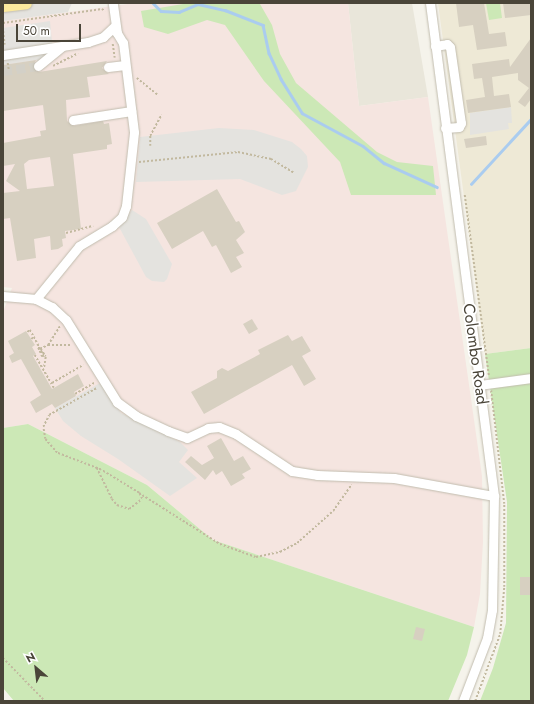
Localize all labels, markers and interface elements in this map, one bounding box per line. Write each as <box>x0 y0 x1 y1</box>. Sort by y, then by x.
scale bar <box>18 16 83 42</box>
text: 50 m <box>23 22 50 40</box>
street label: Colombo Road <box>458 302 492 406</box>
north arrow <box>16 648 56 688</box>
text: N <box>23 648 38 667</box>

